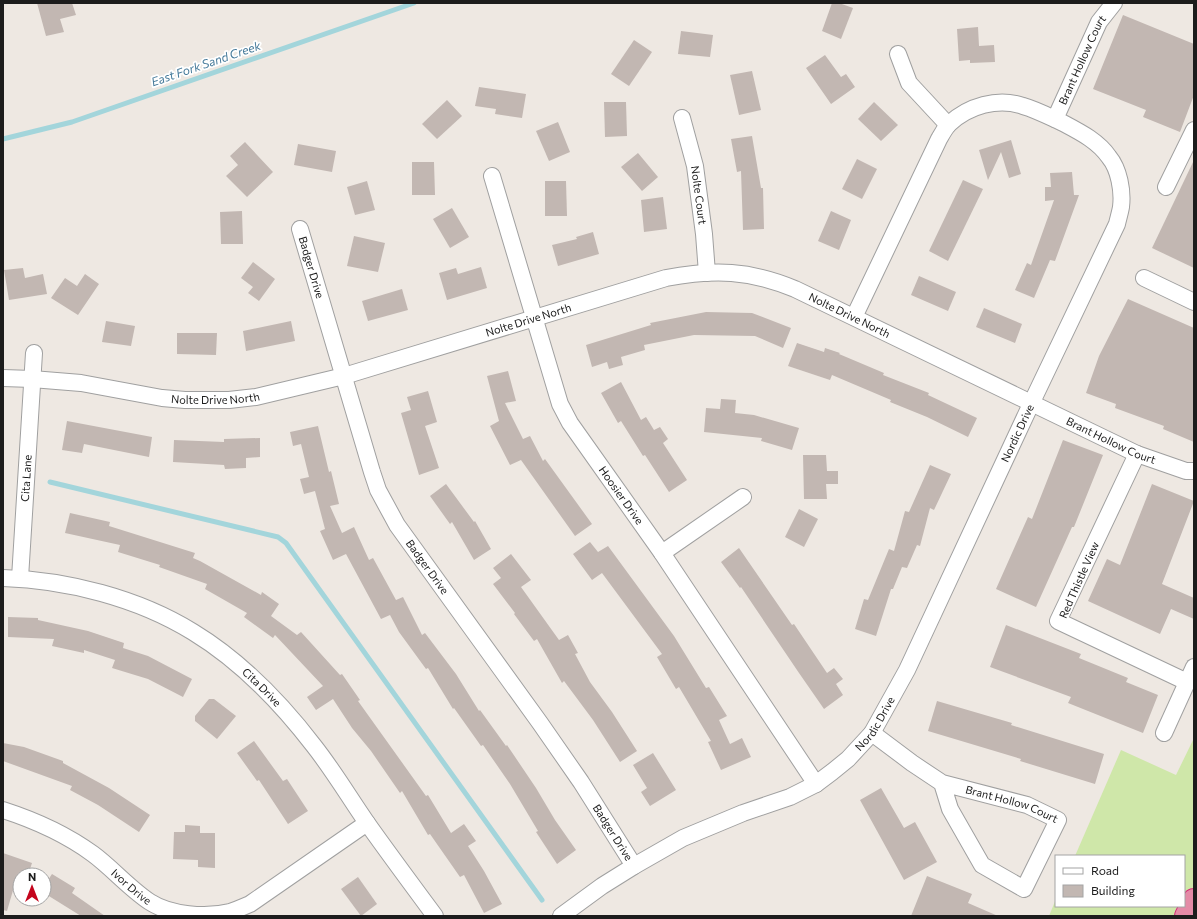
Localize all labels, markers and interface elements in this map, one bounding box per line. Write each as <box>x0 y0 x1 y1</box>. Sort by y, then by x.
street label: Brant Hollow Court <box>1055 12 1108 106</box>
water label: East Fork Sand Creek <box>149 38 263 88</box>
street label: Nolte Court <box>689 165 710 226</box>
street label: Badger Drive <box>297 235 327 300</box>
street label: Nolte Drive North <box>807 290 893 340</box>
street label: Nolte Drive North <box>484 300 573 339</box>
street label: Nolte Drive North <box>170 389 261 406</box>
street label: Nordic Drive <box>998 402 1036 464</box>
street label: Brant Hollow Court <box>1064 414 1158 466</box>
street label: Cita Lane <box>18 454 34 502</box>
street label: Hoosier Drive <box>597 463 647 527</box>
street label: Badger Drive <box>404 537 452 597</box>
street label: Red Thistle View <box>1056 539 1101 620</box>
street label: Cita Drive <box>240 665 284 709</box>
street label: Nordic Drive <box>852 694 897 753</box>
street label: Brant Hollow Court <box>964 782 1061 825</box>
street label: Badger Drive <box>591 802 636 863</box>
legend <box>1055 855 1185 907</box>
text: Road <box>1091 863 1119 877</box>
street label: Ivor Drive <box>109 866 154 907</box>
north arrow <box>12 867 52 907</box>
text: N <box>28 870 36 883</box>
text: Building <box>1091 883 1135 897</box>

